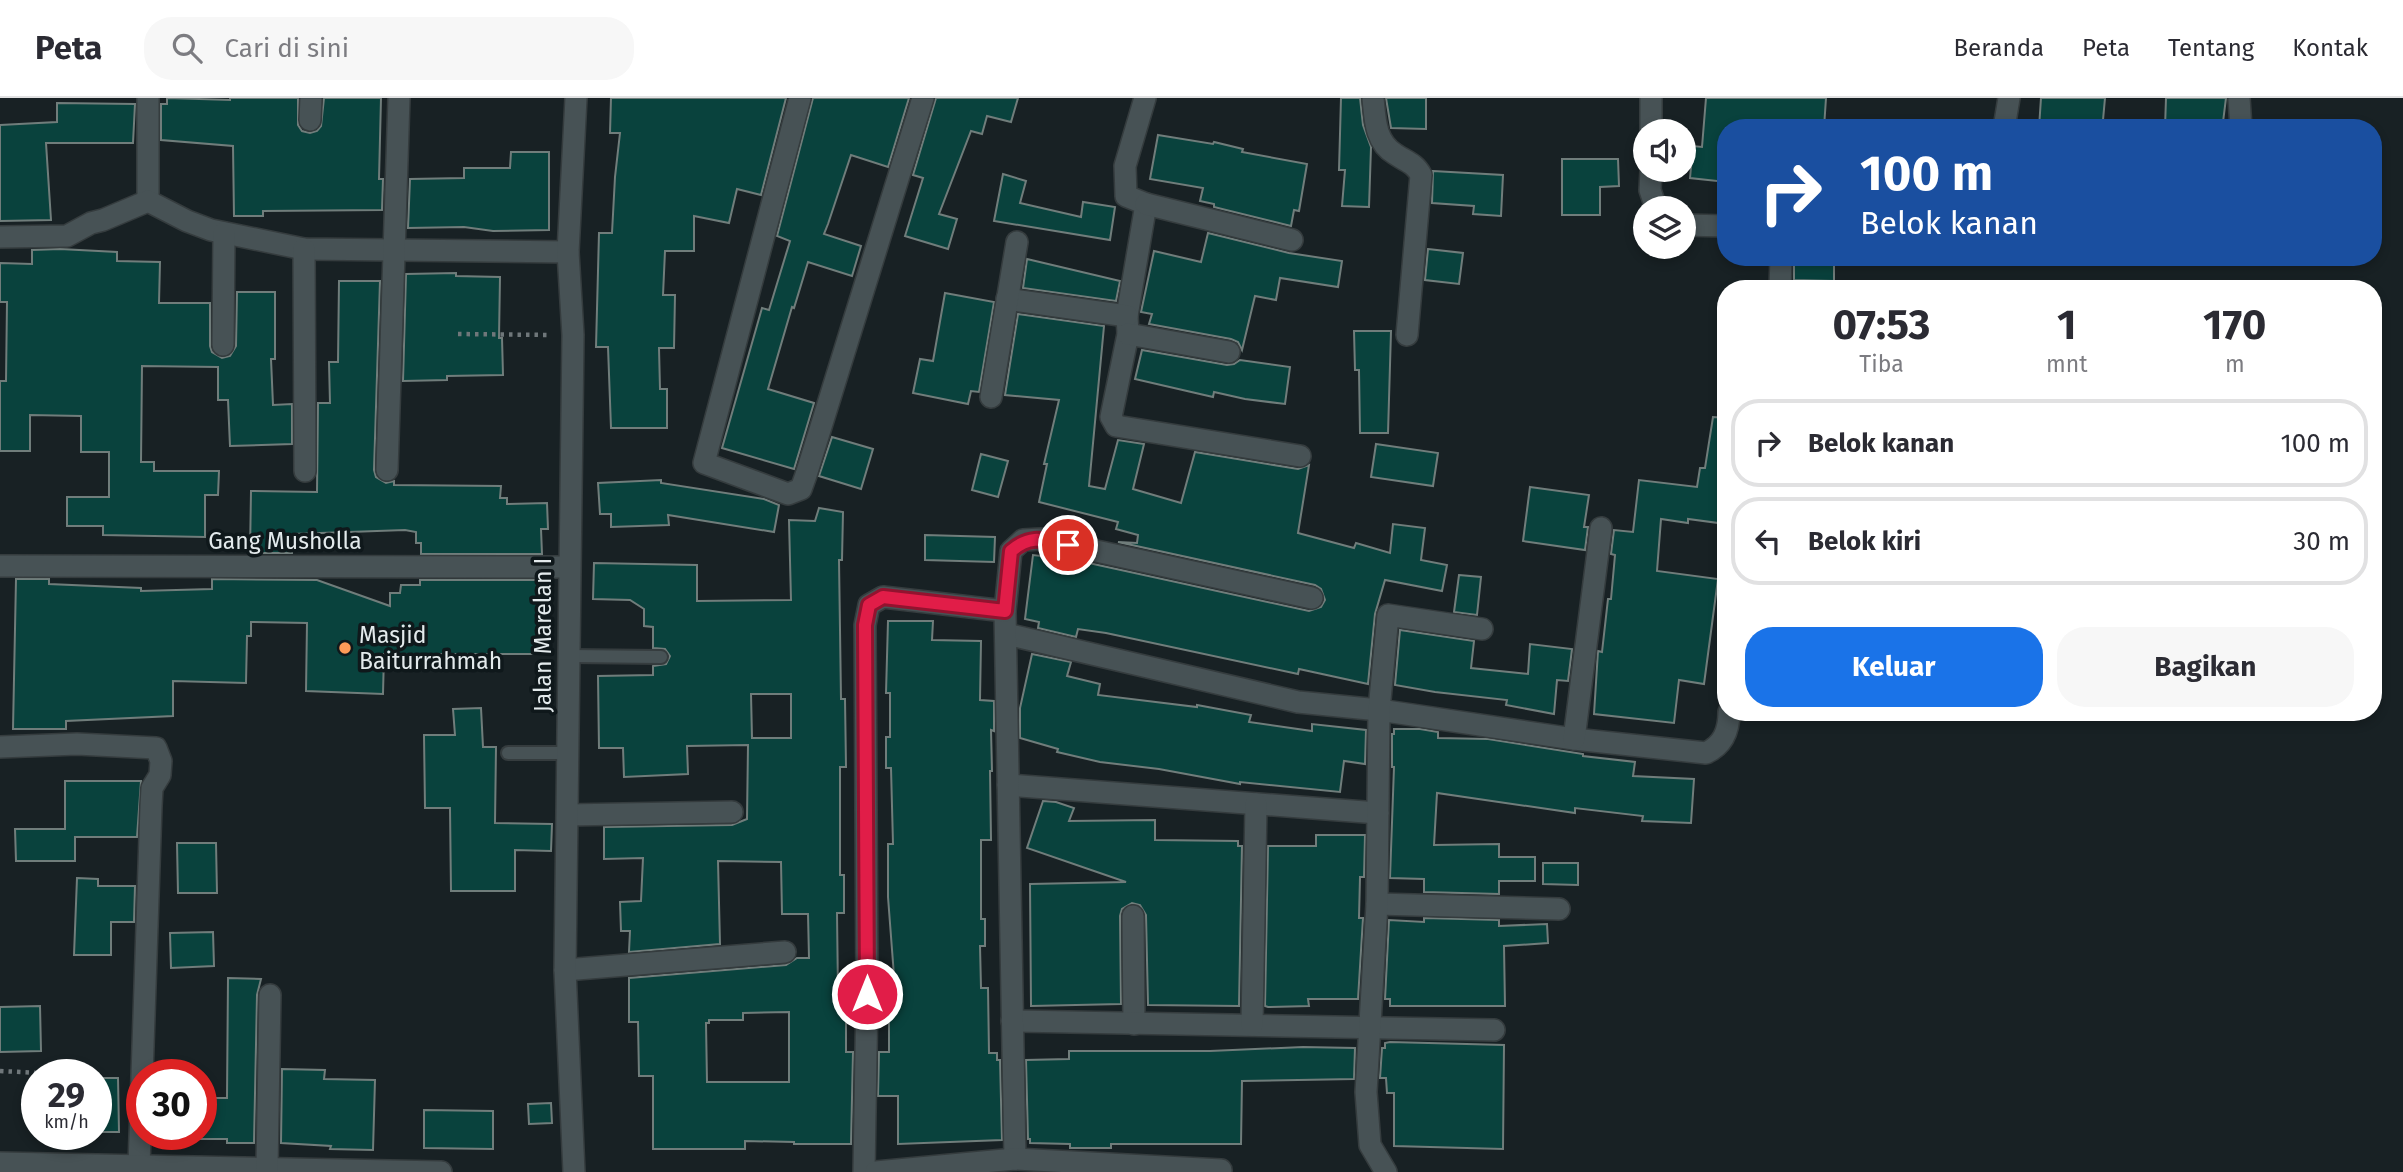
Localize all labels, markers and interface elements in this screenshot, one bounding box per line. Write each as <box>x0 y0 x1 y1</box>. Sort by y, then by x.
search box <box>144 17 634 80</box>
text: Peta <box>35 28 102 68</box>
icon: search <box>168 29 206 67</box>
text: Cari di sini <box>224 33 349 64</box>
text: Beranda <box>1953 34 2044 62</box>
text: Peta <box>2082 34 2130 62</box>
text: Tentang <box>2168 34 2254 62</box>
text: Kontak <box>2292 34 2368 62</box>
map controls <box>1633 119 1696 259</box>
button: sound <box>1633 119 1696 182</box>
text: 100 m <box>1860 144 1993 203</box>
icon: right <box>1745 147 1836 238</box>
button: layers <box>1633 196 1696 259</box>
text: Belok kanan <box>1860 204 2038 242</box>
text: 07:53 <box>1833 300 1930 350</box>
text: 1 <box>2057 300 2077 350</box>
text: 170 <box>2203 300 2266 350</box>
text: Tiba <box>1859 350 1904 378</box>
text: mnt <box>2046 350 2088 378</box>
text: m <box>2225 350 2245 378</box>
icon: right <box>1749 424 1787 462</box>
text: Belok kanan <box>1808 428 1954 459</box>
text: 100 m <box>2281 428 2350 459</box>
pin <box>1038 515 1098 575</box>
icon: left <box>1749 522 1787 560</box>
icon: arrive <box>1049 526 1087 564</box>
text: Belok kiri <box>1808 526 1921 557</box>
text: 30 m <box>2293 526 2350 557</box>
street label: Gang Musholla <box>208 527 362 555</box>
street label: Jalan Marelan I <box>529 558 557 712</box>
place label: Masjid Baiturrahmah <box>359 621 502 675</box>
button: Keluar <box>1745 627 2043 707</box>
button: Bagikan <box>2057 627 2354 707</box>
marker: Masjid Baiturrahmah <box>337 640 353 656</box>
position arrow <box>830 957 904 1031</box>
speed limit sign: 30 <box>126 1059 217 1150</box>
text: 29 <box>48 1074 85 1116</box>
text: km/h <box>44 1111 89 1133</box>

